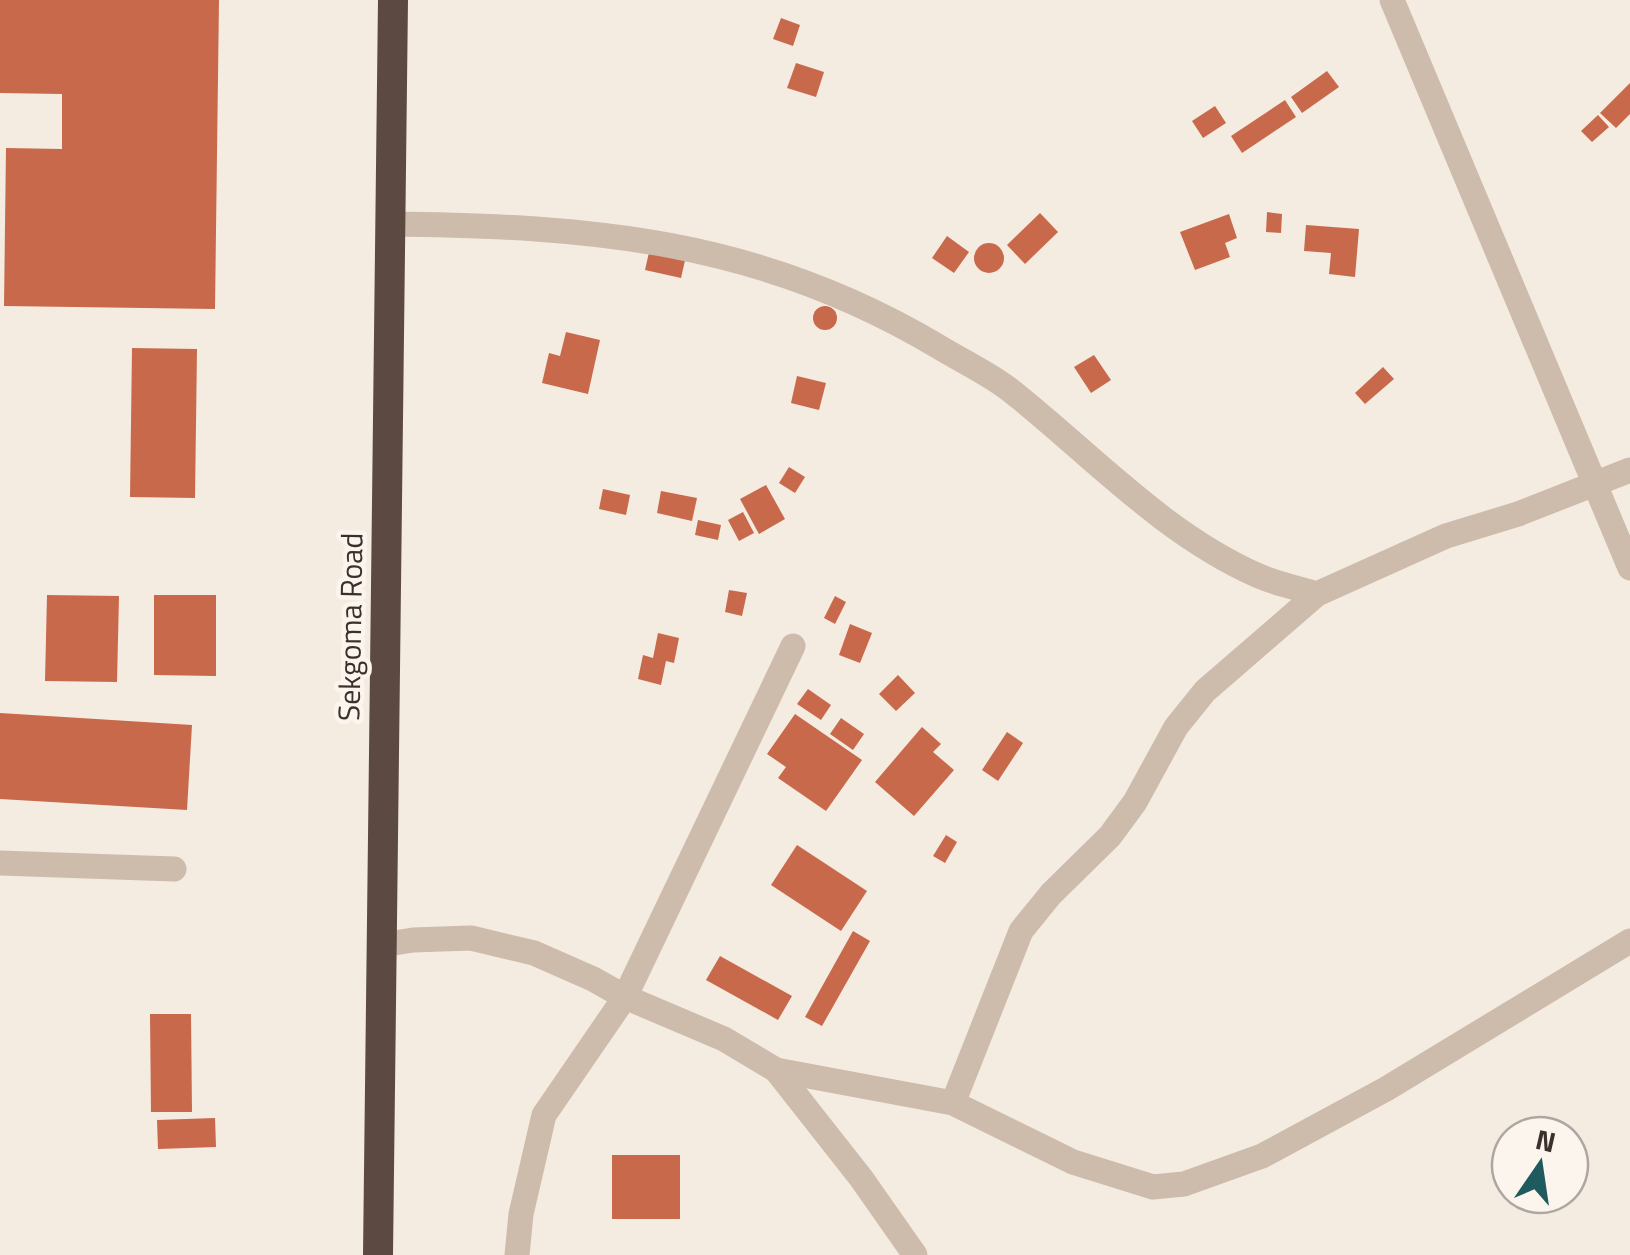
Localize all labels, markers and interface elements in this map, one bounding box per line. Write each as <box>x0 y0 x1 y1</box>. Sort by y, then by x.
street label: Sekgoma Road <box>325 532 375 722</box>
north arrow <box>1490 1115 1590 1215</box>
text: N <box>1531 1117 1560 1163</box>

